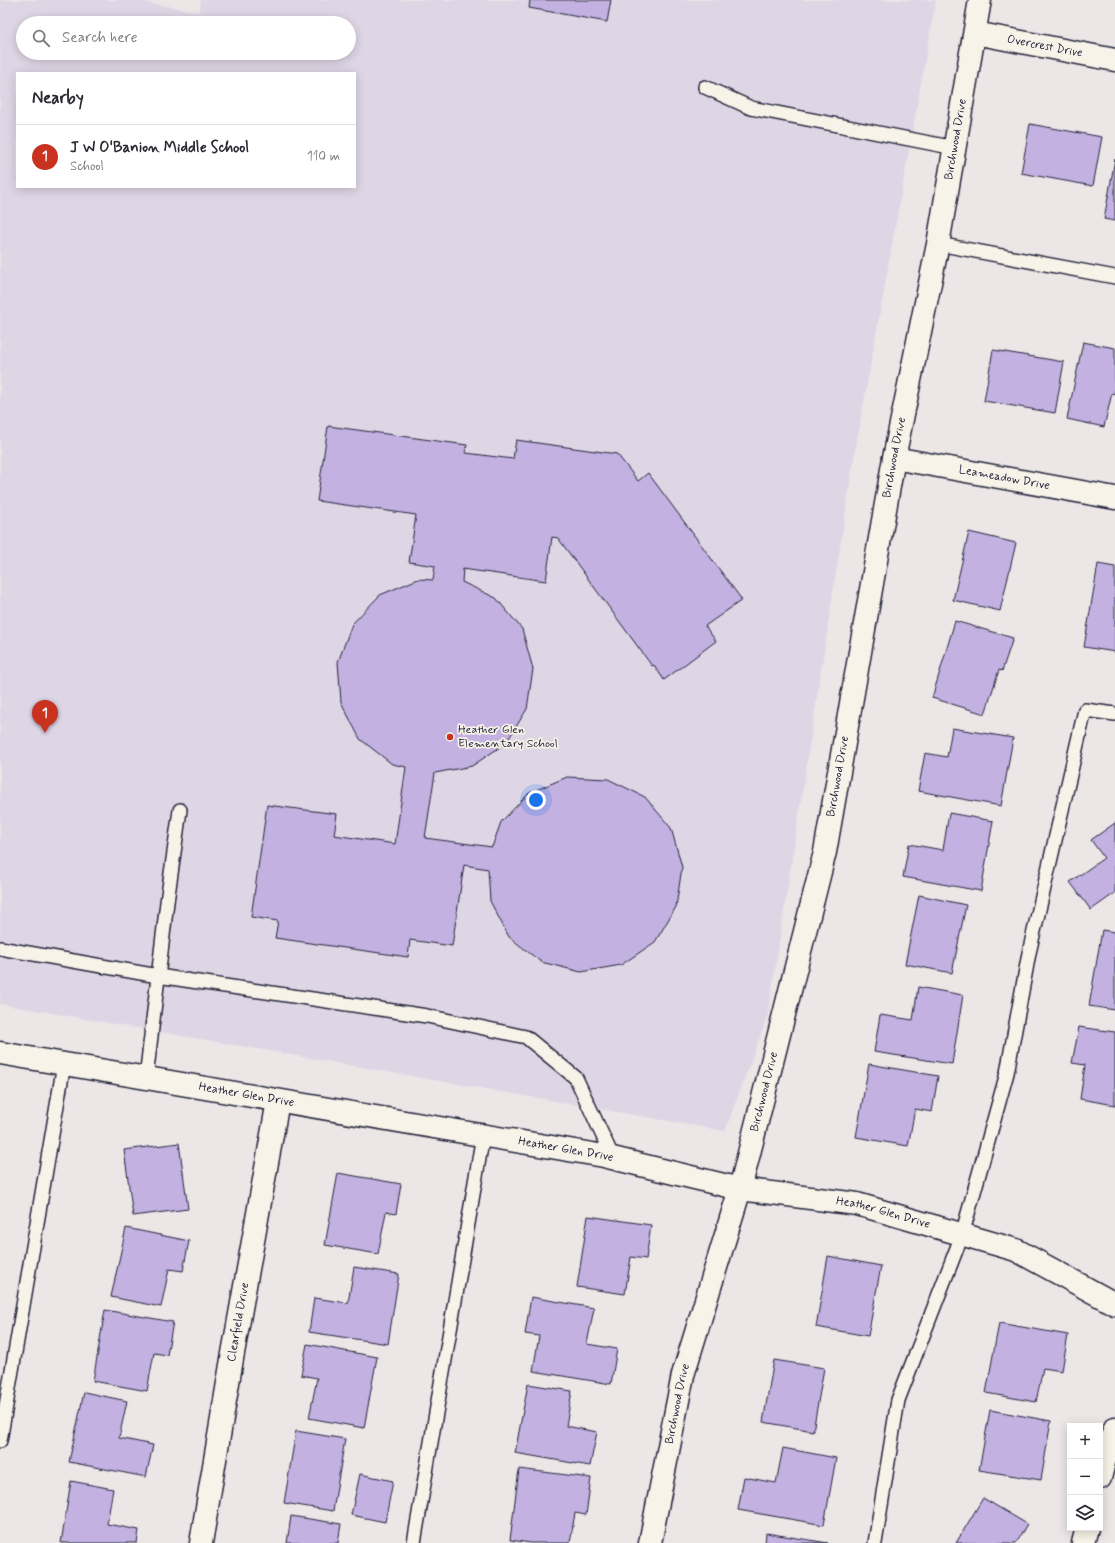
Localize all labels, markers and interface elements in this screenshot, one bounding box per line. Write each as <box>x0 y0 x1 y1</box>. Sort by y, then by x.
search box <box>16 16 356 60</box>
icon: search <box>30 27 52 49</box>
text: Search here <box>62 28 138 48</box>
street label: Overcrest Drive <box>1006 31 1084 62</box>
text: Nearby <box>32 87 84 109</box>
street label: Birchwood Drive <box>941 98 971 181</box>
text: J W O'Banion Middle School <box>70 138 249 158</box>
text: 1 <box>42 148 48 165</box>
text: 110 m <box>307 148 340 165</box>
text: School <box>70 158 104 175</box>
street label: Birchwood Drive <box>879 416 910 499</box>
street label: Leameadow Drive <box>957 462 1051 494</box>
pin: 1 <box>32 700 58 733</box>
place label: Heather Glen Elementary School <box>458 722 558 752</box>
marker: Heather Glen Elementary School <box>445 732 455 742</box>
street label: Birchwood Drive <box>823 735 853 818</box>
your location <box>526 790 546 810</box>
street label: Birchwood Drive <box>747 1050 782 1133</box>
street label: Heather Glen Drive <box>197 1079 295 1111</box>
street label: Heather Glen Drive <box>517 1133 615 1166</box>
street label: Heather Glen Drive <box>835 1193 932 1233</box>
street label: Clearfield Drive <box>224 1281 254 1363</box>
street label: Birchwood Drive <box>662 1361 694 1445</box>
map controls <box>1067 1423 1103 1531</box>
button: + <box>1067 1423 1103 1459</box>
button: − <box>1067 1459 1103 1495</box>
button: layers <box>1067 1495 1103 1531</box>

